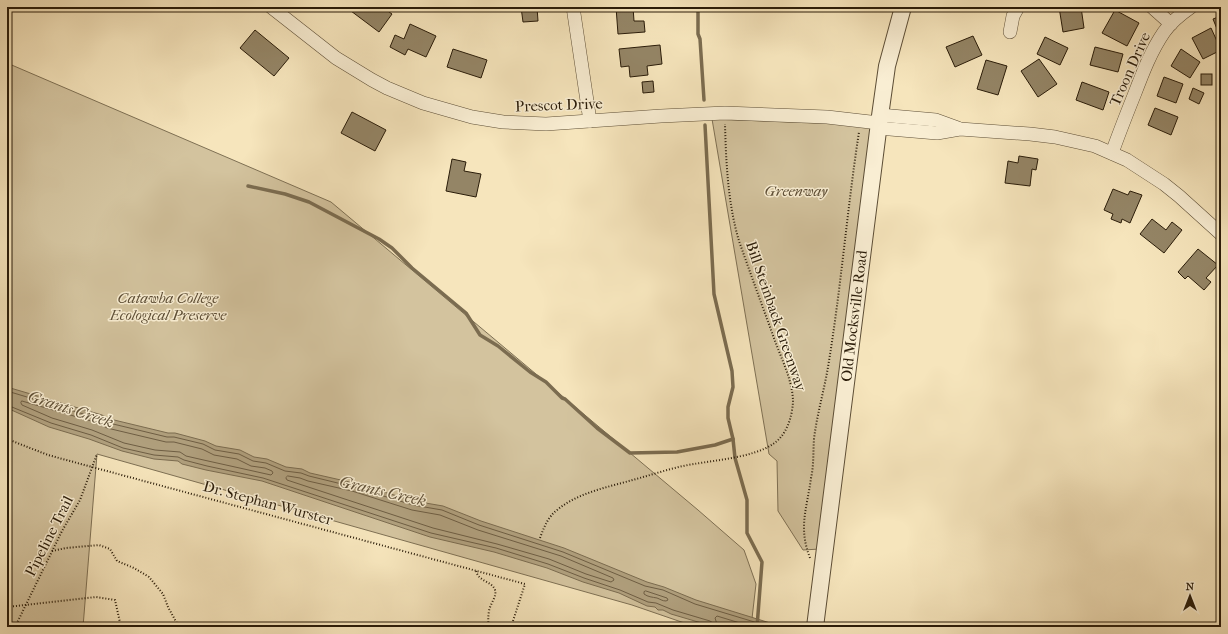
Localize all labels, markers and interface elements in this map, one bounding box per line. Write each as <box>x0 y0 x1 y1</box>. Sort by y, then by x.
street label: Troon Drive <box>1106 29 1155 109</box>
street label: Prescot Drive <box>515 94 604 116</box>
park label: Greenway <box>764 182 828 200</box>
street label: Bill Steinback Greenway <box>742 239 810 394</box>
street label: Old Mocksville Road <box>837 248 871 383</box>
park label: Catawba College Ecological Preserve <box>109 289 227 324</box>
water label: Grants Creek <box>26 386 116 432</box>
water label: Grants Creek <box>338 472 428 510</box>
street label: Dr. Stephan Wurster <box>201 477 335 529</box>
street label: Pipeline Trail <box>21 493 77 579</box>
north arrow <box>1170 576 1210 616</box>
text: N <box>1186 580 1195 593</box>

